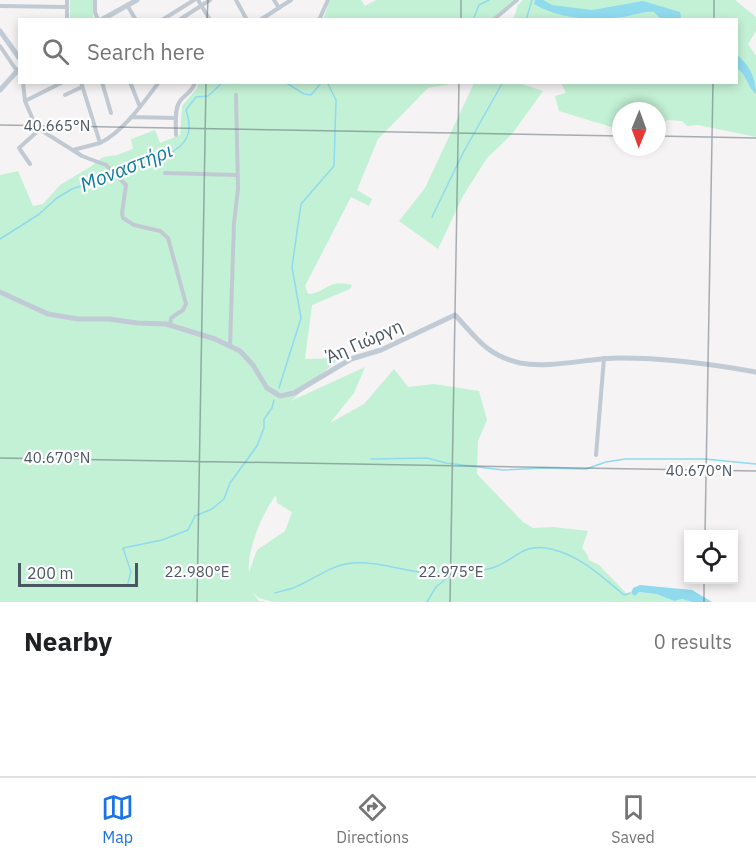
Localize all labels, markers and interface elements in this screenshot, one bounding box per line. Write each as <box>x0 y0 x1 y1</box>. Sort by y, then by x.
search box <box>18 18 738 84</box>
icon: search <box>39 35 72 68</box>
text: Search here <box>87 37 205 66</box>
north arrow <box>612 102 666 156</box>
text: 40.665°N <box>24 116 90 135</box>
water label: Μοναστήρι <box>76 136 176 198</box>
street label: Άη Γιώργη <box>322 314 406 368</box>
text: 40.670°N <box>24 448 90 467</box>
text: 40.670°N <box>666 461 732 480</box>
map controls <box>684 530 738 584</box>
button: locate <box>684 530 738 584</box>
scale bar <box>18 560 138 588</box>
text: 22.980°E <box>165 562 229 581</box>
text: 22.975°E <box>419 562 483 581</box>
text: 200 m <box>27 563 74 583</box>
text: Nearby <box>24 624 112 658</box>
text: 0 results <box>654 628 732 655</box>
tab: Map <box>101 791 134 847</box>
tab: Directions <box>336 791 409 847</box>
tab: Saved <box>611 791 655 847</box>

